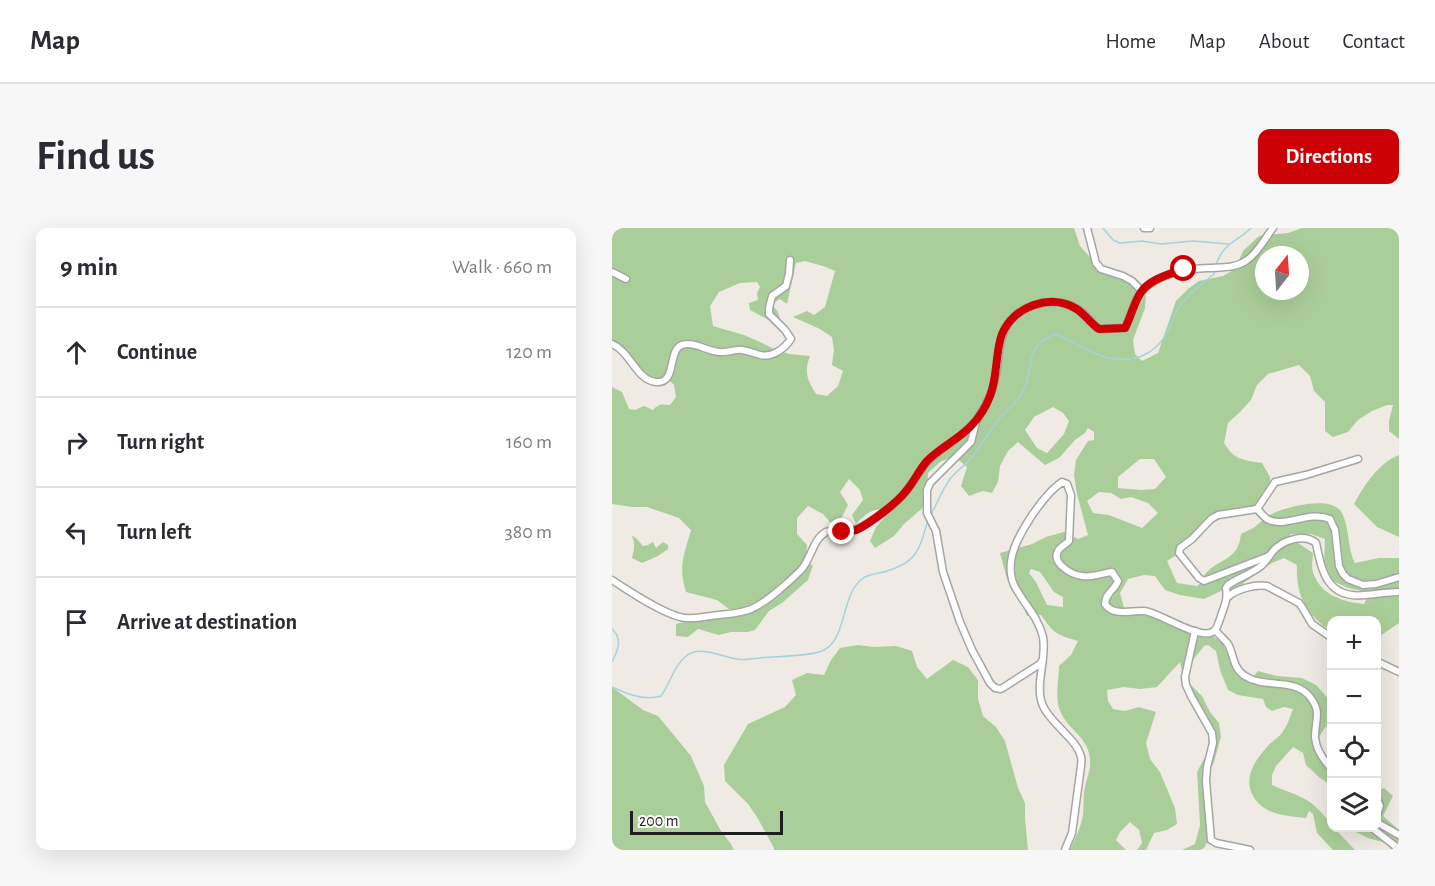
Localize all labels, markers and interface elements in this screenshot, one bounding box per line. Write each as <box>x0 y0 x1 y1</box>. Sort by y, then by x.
text: Map <box>30 27 80 55</box>
text: Home <box>1105 31 1156 52</box>
text: Map <box>1189 31 1226 52</box>
text: About <box>1259 31 1309 52</box>
text: Contact <box>1342 31 1405 52</box>
button: Directions <box>1258 129 1399 184</box>
text: Find us <box>36 135 155 177</box>
north arrow <box>1255 246 1309 300</box>
text: 9 min <box>60 254 118 280</box>
route start <box>1170 255 1196 281</box>
text: Walk · 660 m <box>452 257 552 277</box>
icon: ahead <box>60 336 93 369</box>
text: Continue <box>117 341 197 363</box>
text: 120 m <box>506 342 552 362</box>
icon: right <box>60 426 93 459</box>
text: Turn right <box>117 431 204 453</box>
text: 160 m <box>506 432 552 452</box>
icon: left <box>60 516 93 549</box>
route end <box>828 518 854 544</box>
text: Turn left <box>117 521 191 543</box>
text: 380 m <box>504 522 552 542</box>
icon: arrive <box>60 606 93 639</box>
text: Arrive at destination <box>117 611 297 633</box>
map controls <box>1327 616 1381 832</box>
button: + <box>1327 616 1381 670</box>
button: − <box>1327 670 1381 724</box>
button: locate <box>1327 724 1381 778</box>
button: layers <box>1327 778 1381 832</box>
scale bar <box>630 808 783 836</box>
text: 200 m <box>639 813 679 829</box>

